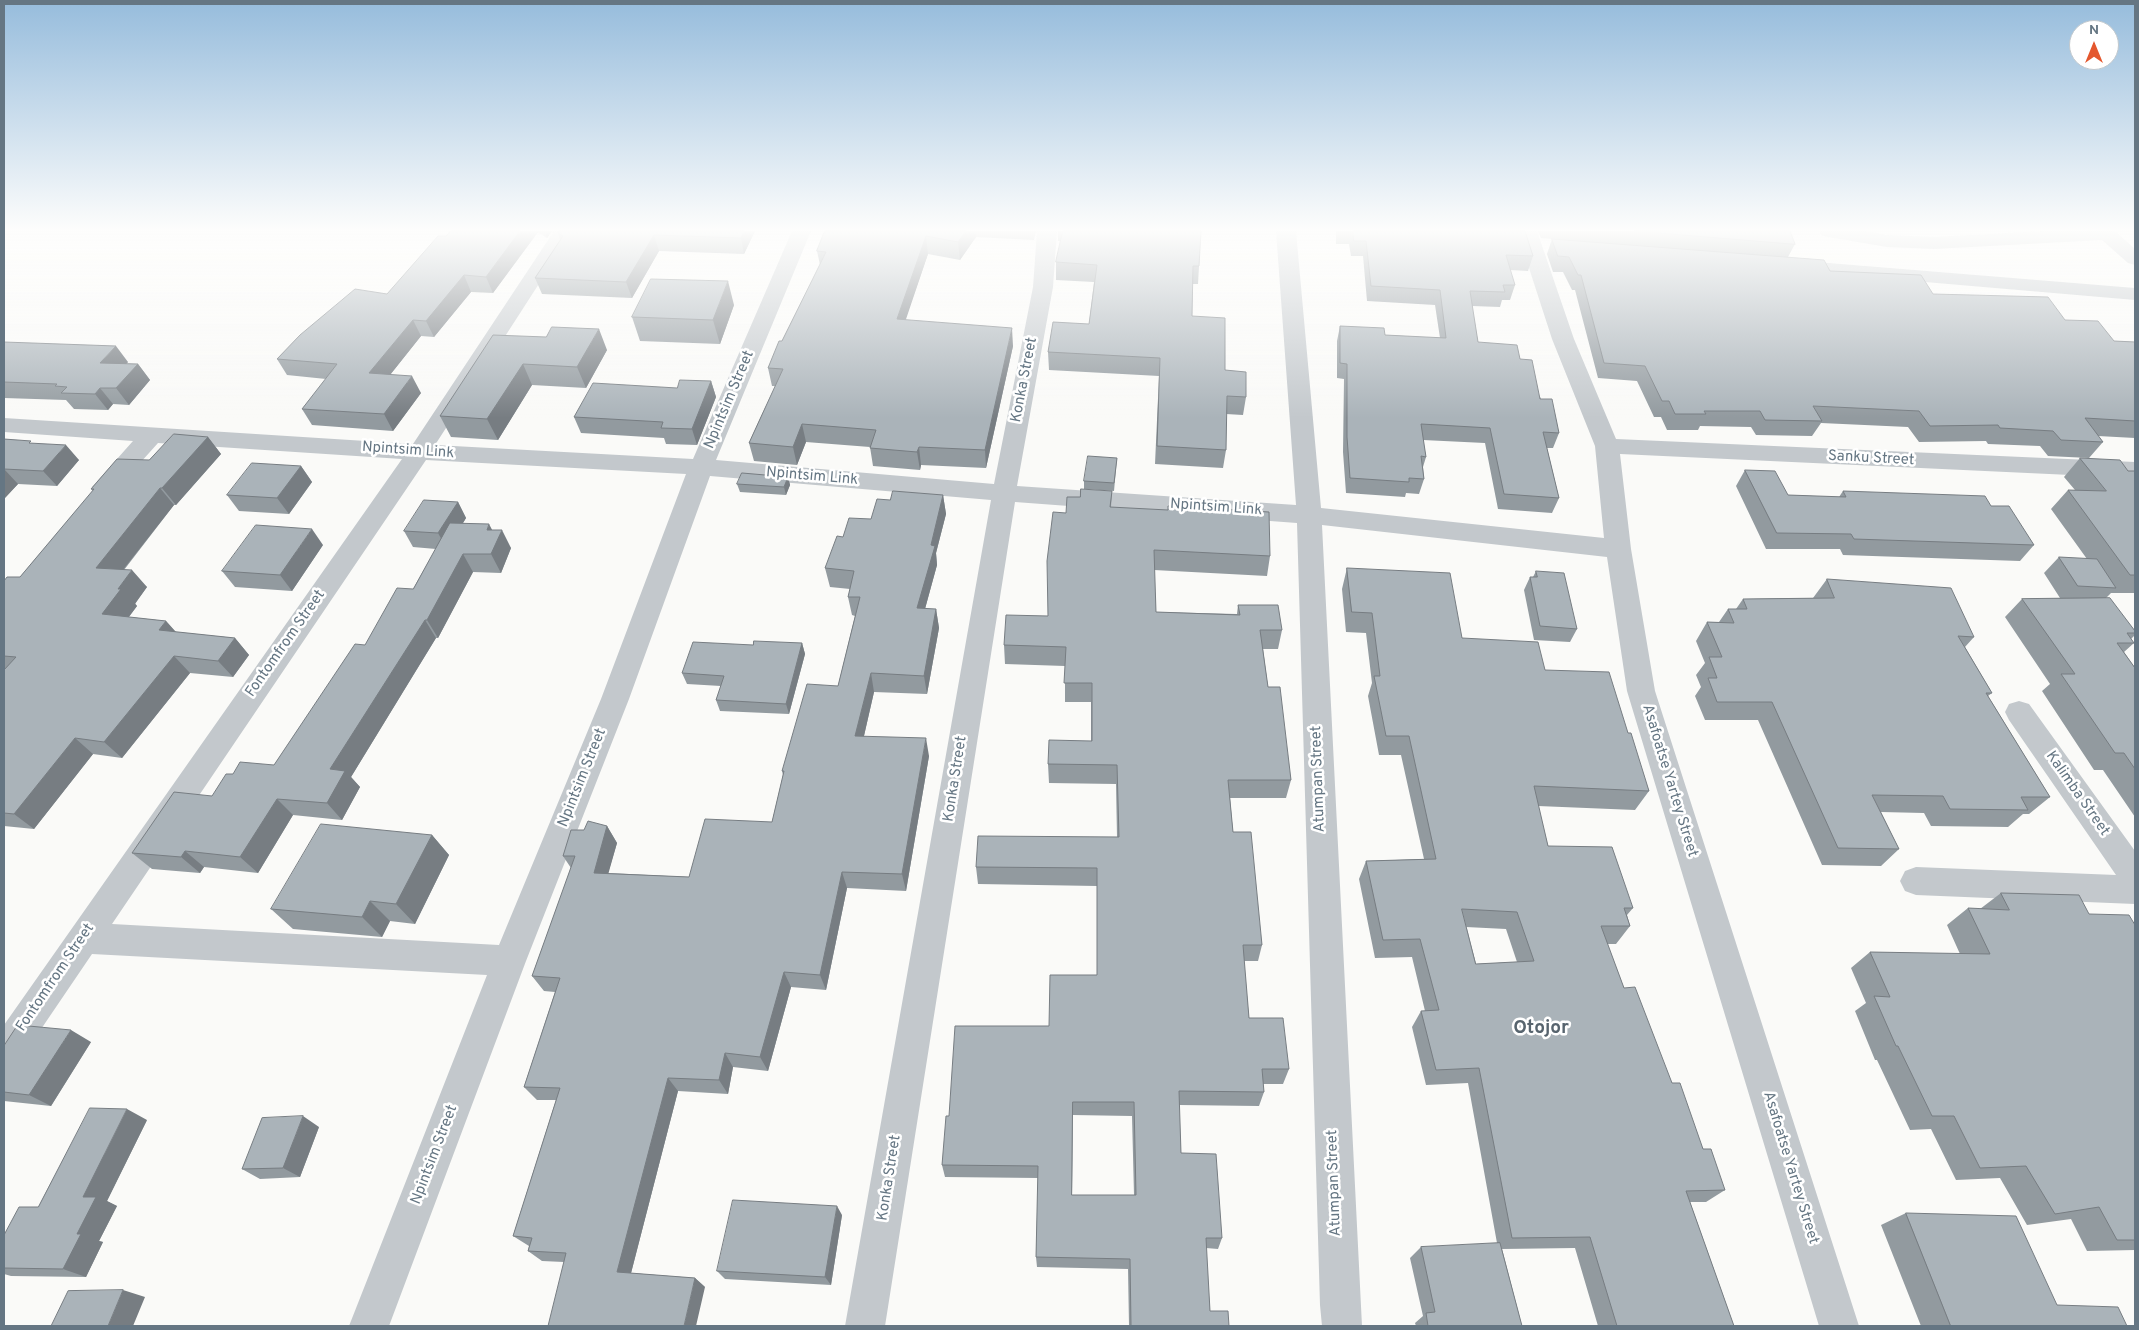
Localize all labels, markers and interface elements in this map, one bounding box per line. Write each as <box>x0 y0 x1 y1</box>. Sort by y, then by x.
north arrow <box>2069 20 2119 70</box>
text: N <box>2089 22 2099 39</box>
street label: Konka Street <box>1008 336 1042 424</box>
street label: Npintsim Street <box>701 348 759 452</box>
street label: Npintsim Link <box>361 439 455 463</box>
street label: Sanku Street <box>1827 448 1915 470</box>
street label: Npintsim Link <box>765 464 859 490</box>
street label: Npintsim Link <box>1169 496 1263 520</box>
street label: Fontomfrom Street <box>242 587 330 701</box>
street label: Asafoatse Yartey Street <box>1637 703 1701 859</box>
street label: Atumpan Street <box>1308 725 1330 833</box>
street label: Npintsim Street <box>555 726 611 830</box>
street label: Konka Street <box>940 735 972 823</box>
street label: Kalimba Street <box>2041 748 2113 840</box>
street label: Fontomfrom Street <box>13 921 99 1035</box>
district label: Otojor <box>1513 1018 1569 1040</box>
street label: Asafoatse Yartey Street <box>1758 1090 1822 1246</box>
street label: Npintsim Street <box>408 1103 462 1207</box>
street label: Atumpan Street <box>1324 1129 1346 1237</box>
street label: Konka Street <box>874 1134 906 1222</box>

